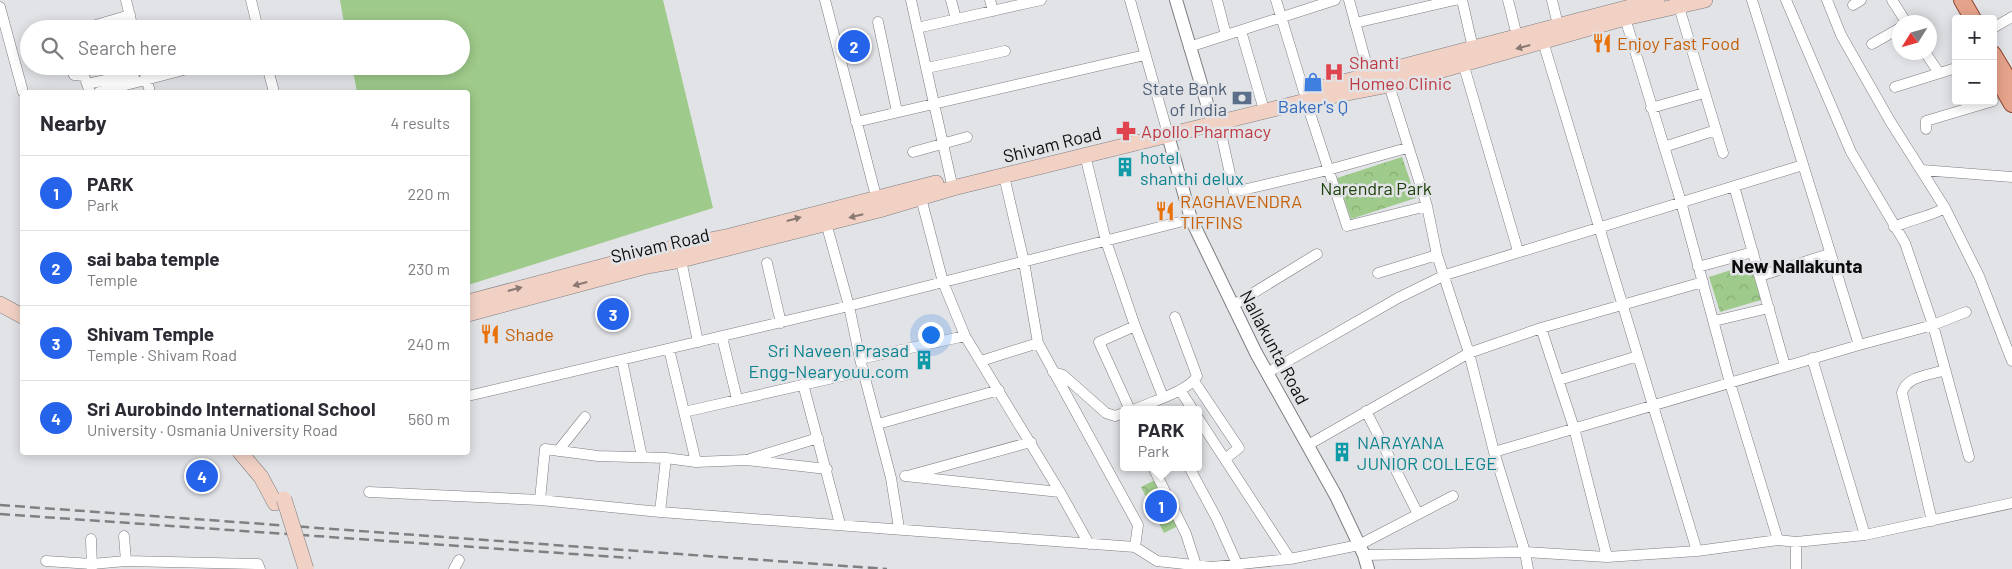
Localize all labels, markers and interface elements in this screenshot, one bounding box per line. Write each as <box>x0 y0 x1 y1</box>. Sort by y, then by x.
north arrow <box>1892 15 1937 60</box>
map controls <box>1952 15 1997 105</box>
button: + <box>1952 15 1997 60</box>
search box <box>20 20 470 75</box>
pin: 2 <box>838 27 870 65</box>
restaurant icon: Enjoy Fast Food <box>1591 32 1613 54</box>
place label: Enjoy Fast Food <box>1617 32 1740 54</box>
icon: search <box>38 34 66 62</box>
text: Search here <box>78 36 177 59</box>
one-way arrow <box>1515 43 1530 51</box>
place label: Shanti Homeo Clinic <box>1349 51 1452 94</box>
button: − <box>1952 60 1997 105</box>
hospital icon: Shanti Homeo Clinic <box>1323 61 1345 83</box>
shop icon: Baker's Q <box>1302 71 1324 93</box>
place label: State Bank of India <box>1142 77 1227 120</box>
bank icon: State Bank of India <box>1231 87 1253 109</box>
place label: Baker's Q <box>1278 95 1348 117</box>
text: Nearby <box>40 110 106 135</box>
text: 4 results <box>390 113 450 132</box>
pharmacy icon: Apollo Pharmacy <box>1115 120 1137 142</box>
place label: Apollo Pharmacy <box>1141 120 1271 142</box>
street label: Shivam Road <box>1001 121 1103 167</box>
place label: hotel shanthi delux <box>1140 146 1244 189</box>
building icon: hotel shanthi delux <box>1114 156 1136 178</box>
text: PARK <box>87 172 134 195</box>
park label: Narendra Park <box>1320 177 1432 199</box>
text: 1 <box>53 184 59 203</box>
text: 220 m <box>407 184 450 203</box>
place label: RAGHAVENDRA TIFFINS <box>1180 190 1302 233</box>
text: Park <box>87 195 118 214</box>
restaurant icon: RAGHAVENDRA TIFFINS <box>1154 200 1176 222</box>
one-way arrow <box>849 212 864 220</box>
one-way arrow <box>787 215 802 223</box>
street label: Shivam Road <box>608 223 712 267</box>
text: sai baba temple <box>87 247 220 270</box>
district label: New Nallakunta <box>1731 254 1863 277</box>
text: 2 <box>52 259 60 278</box>
text: 230 m <box>408 259 450 278</box>
text: Temple <box>87 270 138 289</box>
one-way arrow <box>572 280 587 288</box>
one-way arrow <box>507 285 522 293</box>
street label: Nallakunta Road <box>1236 286 1314 408</box>
pin: 3 <box>597 295 629 333</box>
text: Shivam Temple <box>87 322 214 345</box>
your location <box>918 322 944 348</box>
restaurant icon: Shade <box>479 323 501 345</box>
place label: Shade <box>505 323 554 345</box>
text: 3 <box>52 334 60 353</box>
text: 240 m <box>407 334 450 353</box>
place label: Sri Naveen Prasad Engg-Nearyouu.com <box>748 339 909 382</box>
text: Temple · Shivam Road <box>87 345 237 364</box>
building icon: Sri Naveen Prasad Engg-Nearyouu.com <box>913 349 935 371</box>
text: Sri Aurobindo International School <box>87 397 376 420</box>
popup <box>1120 406 1202 471</box>
text: 4 <box>51 409 61 428</box>
text: 560 m <box>408 409 450 428</box>
text: PARK <box>1138 418 1184 441</box>
text: University · Osmania University Road <box>87 420 338 439</box>
place label: NARAYANA JUNIOR COLLEGE <box>1357 431 1497 474</box>
text: Park <box>1138 441 1169 460</box>
building icon: NARAYANA JUNIOR COLLEGE <box>1331 441 1353 463</box>
pin: 4 <box>186 457 218 495</box>
pin: 1 <box>1145 487 1177 525</box>

